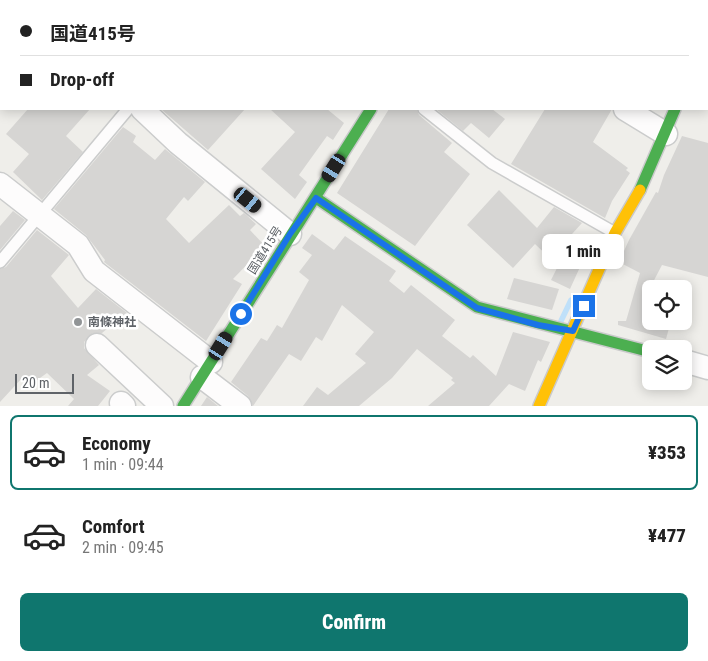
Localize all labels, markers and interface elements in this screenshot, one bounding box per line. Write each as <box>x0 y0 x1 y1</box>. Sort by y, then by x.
text: 国道415号 <box>50 22 136 45</box>
text: Drop-off <box>50 68 114 91</box>
car <box>319 151 348 185</box>
car <box>231 185 264 215</box>
street label: 国道415号 <box>245 223 285 277</box>
callout: 1 min <box>543 234 625 268</box>
text: 1 min <box>565 242 601 261</box>
map controls <box>642 280 692 390</box>
button: locate <box>642 280 692 330</box>
route end <box>573 295 595 317</box>
route start <box>230 303 252 325</box>
place label: 南條神社 <box>88 315 136 329</box>
marker: 南條神社 <box>72 316 84 328</box>
car <box>206 329 235 363</box>
button: layers <box>642 340 692 390</box>
scale bar <box>15 371 74 394</box>
text: 20 m <box>22 375 50 391</box>
icon: car <box>22 430 67 475</box>
text: Economy <box>82 432 151 455</box>
text: ¥353 <box>648 441 686 464</box>
text: 1 min · 09:44 <box>82 455 164 474</box>
icon: car <box>22 513 67 558</box>
text: Comfort <box>82 515 145 538</box>
text: ¥477 <box>648 524 686 547</box>
text: 2 min · 09:45 <box>82 538 164 557</box>
button: Confirm <box>20 593 688 651</box>

